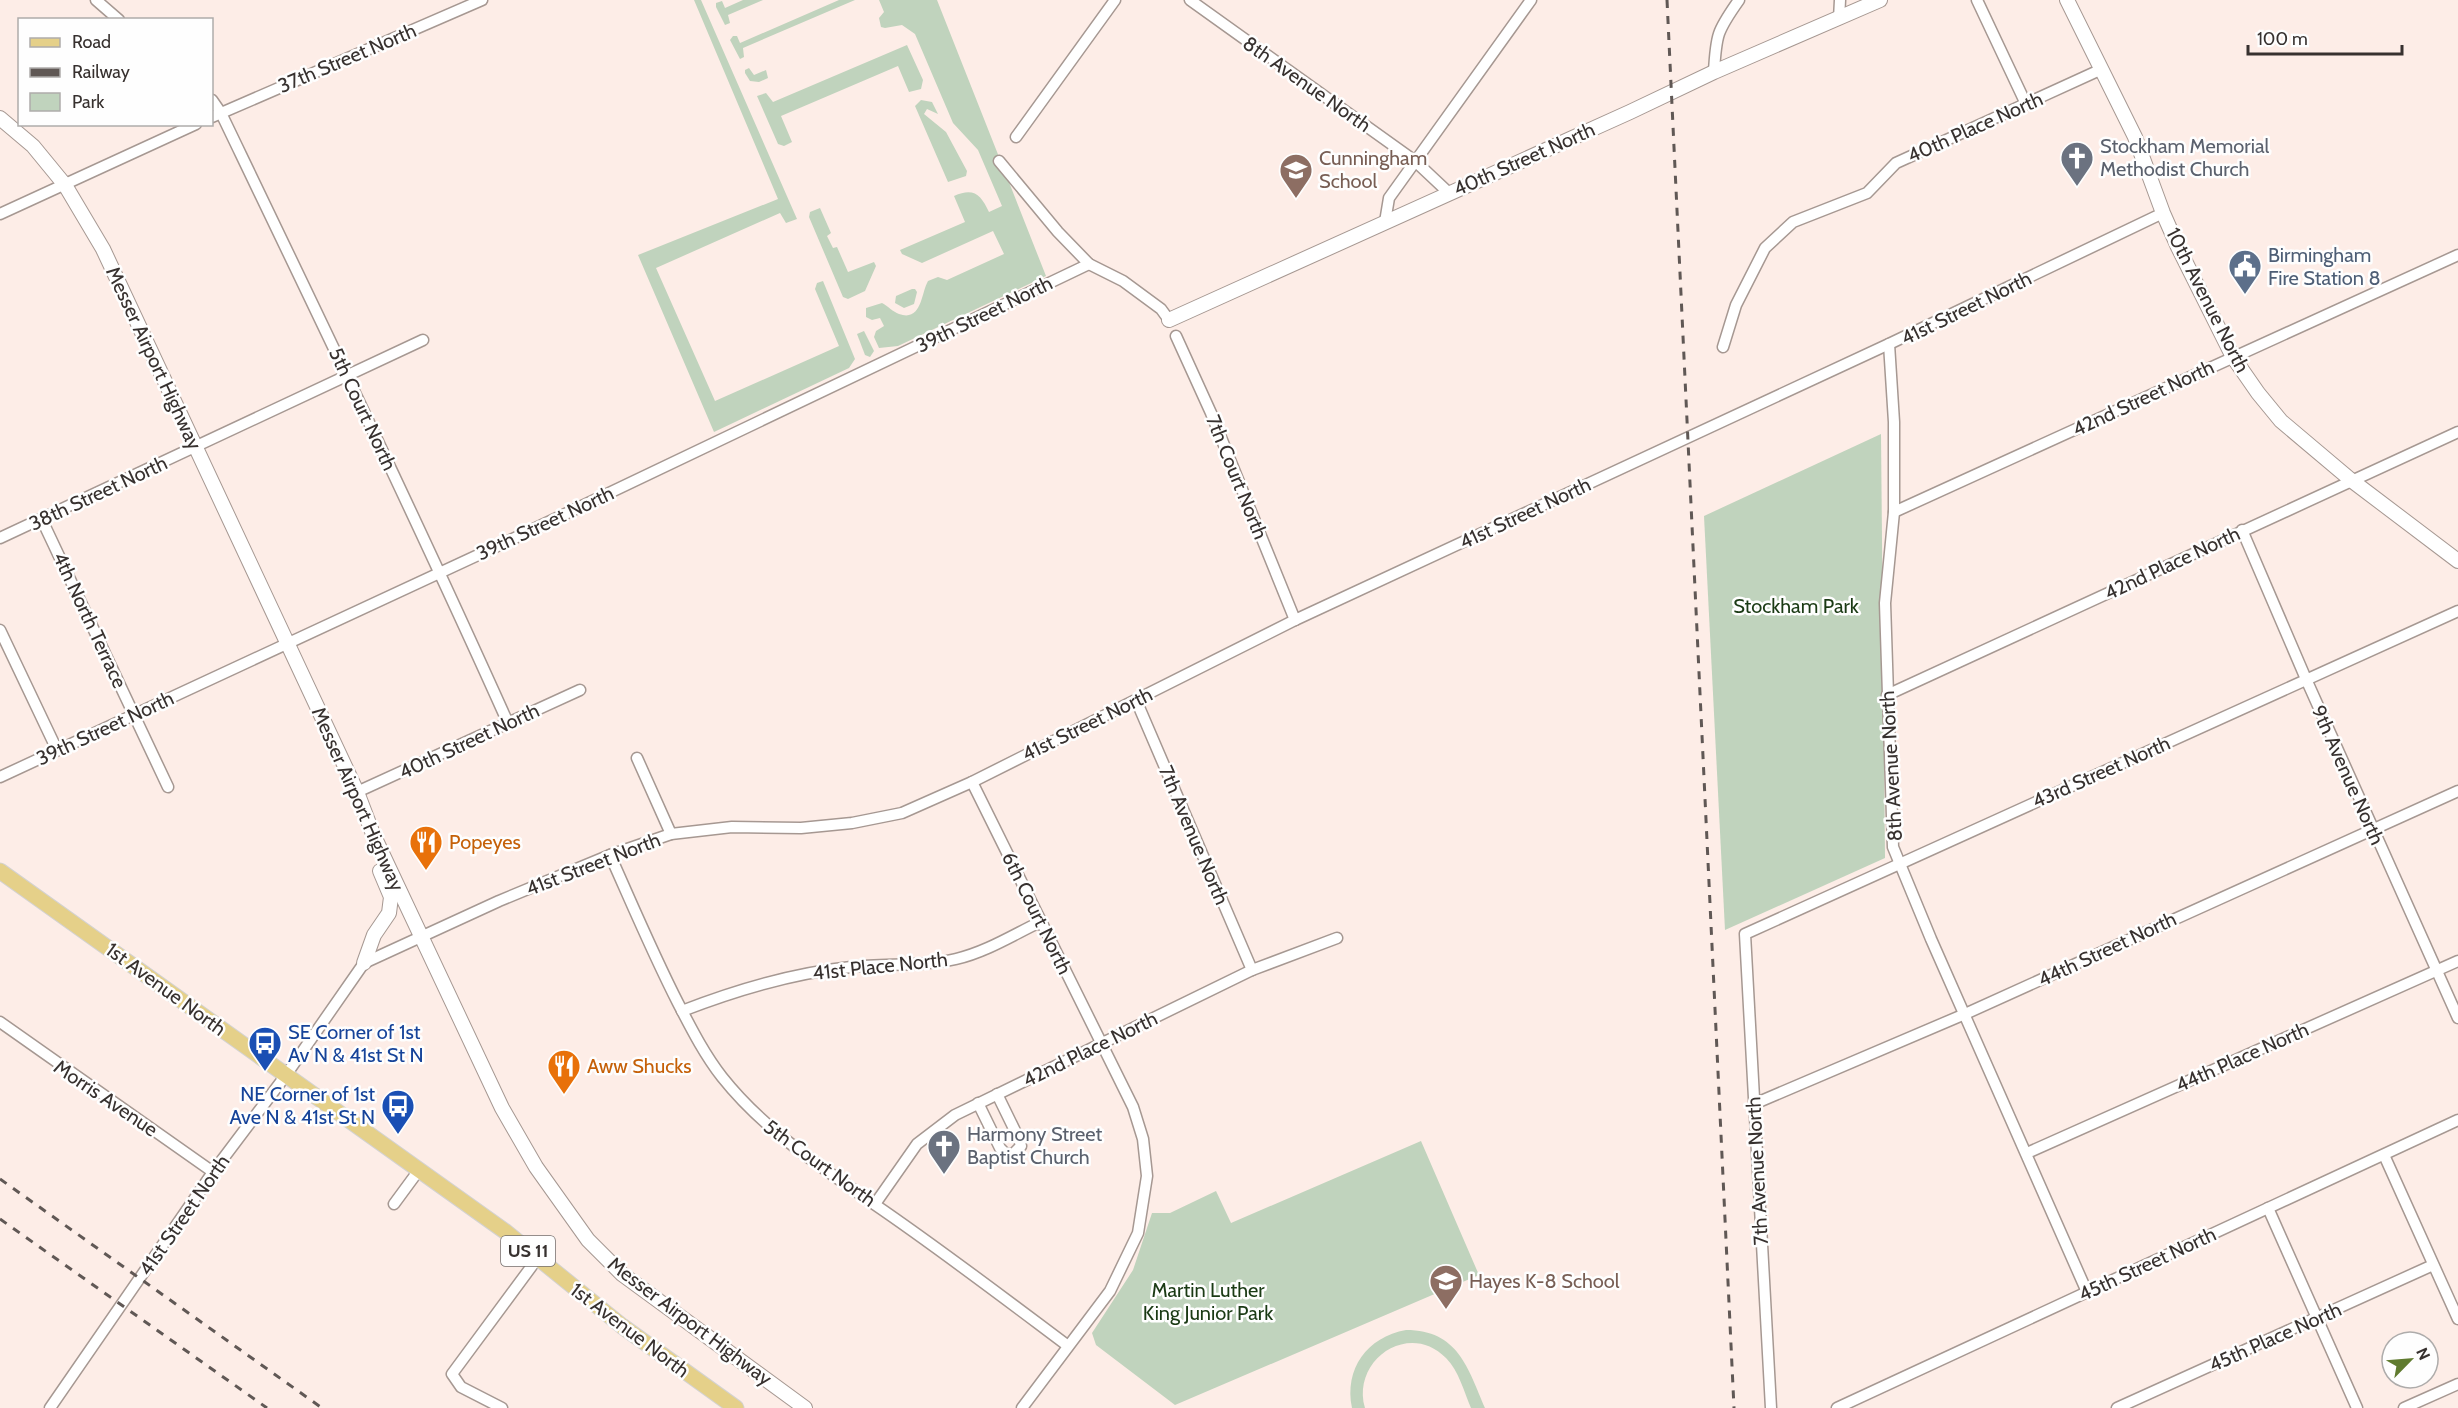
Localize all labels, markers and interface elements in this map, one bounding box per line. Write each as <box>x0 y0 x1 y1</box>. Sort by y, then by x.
legend <box>18 18 213 126</box>
street label: 37th Street North <box>274 18 420 98</box>
scale bar <box>2248 18 2402 56</box>
text: 100 m <box>2257 28 2308 50</box>
text: Road <box>72 31 111 53</box>
street label: 8th Avenue North <box>1238 31 1376 137</box>
text: Railway <box>72 61 130 83</box>
street label: 40th Place North <box>1904 86 2046 168</box>
text: Park <box>72 91 105 113</box>
street label: 40th Street North <box>1450 117 1598 201</box>
place label: Stockham Memorial Methodist Church <box>2100 134 2269 181</box>
church icon: Stockham Memorial Methodist Church <box>2059 140 2095 187</box>
place label: Cunningham School <box>1319 146 1427 193</box>
school or university icon: Cunningham School <box>1278 152 1314 199</box>
street label: 10th Avenue North <box>2161 224 2255 376</box>
place label: Birmingham Fire Station 8 <box>2268 243 2381 290</box>
public building icon: Birmingham Fire Station 8 <box>2227 248 2263 295</box>
street label: Messer Airport Highway <box>101 263 207 453</box>
street label: 41st Street North <box>1897 266 2035 350</box>
street label: 39th Street North <box>912 271 1056 357</box>
street label: 5th Court North <box>324 344 402 474</box>
street label: 42nd Street North <box>2068 355 2218 441</box>
street label: 7th Court North <box>1201 411 1273 543</box>
street label: 38th Street North <box>25 451 171 535</box>
street label: 41st Street North <box>1455 472 1595 554</box>
street label: 39th Street North <box>472 481 618 565</box>
street label: 42nd Place North <box>2100 521 2244 605</box>
street label: 4th North Terrace <box>48 548 132 692</box>
park label: Stockham Park <box>1733 594 1859 618</box>
street label: 41st Street North <box>1018 682 1156 766</box>
street label: 39th Street North <box>32 686 178 770</box>
street label: 8th Avenue North <box>1875 690 1907 842</box>
street label: 40th Street North <box>395 698 543 784</box>
street label: 9th Avenue North <box>2307 702 2389 848</box>
street label: Messer Airport Highway <box>307 703 409 895</box>
street label: 43rd Street North <box>2028 731 2174 813</box>
street label: 7th Avenue North <box>1154 762 1234 908</box>
restaurant icon: Popeyes <box>408 824 444 871</box>
street label: 41st Street North <box>522 827 664 901</box>
place label: Popeyes <box>449 830 521 854</box>
street label: 6th Court North <box>997 848 1077 978</box>
street label: 44th Street North <box>2034 906 2180 992</box>
street label: 1st Avenue North <box>101 937 231 1041</box>
street label: 41st Place North <box>811 947 949 985</box>
street label: 42nd Place North <box>1019 1006 1161 1092</box>
street label: 44th Place North <box>2172 1017 2312 1097</box>
place label: SE Corner of 1st Av N & 41st St N <box>288 1020 424 1067</box>
bus stop icon: SE Corner of 1st Av N & 41st St N <box>247 1025 283 1072</box>
restaurant icon: Aww Shucks <box>546 1048 582 1095</box>
street label: Morris Avenue <box>50 1054 162 1142</box>
place label: Aww Shucks <box>587 1054 691 1078</box>
place label: NE Corner of 1st Ave N & 41st St N <box>229 1082 375 1129</box>
bus stop icon: NE Corner of 1st Ave N & 41st St N <box>380 1088 416 1135</box>
street label: 7th Avenue North <box>1741 1096 1773 1246</box>
street label: 5th Court North <box>759 1114 881 1212</box>
place label: Harmony Street Baptist Church <box>967 1122 1103 1169</box>
church icon: Harmony Street Baptist Church <box>926 1128 962 1175</box>
street label: 41st Street North <box>133 1150 235 1280</box>
street label: 45th Street North <box>2074 1222 2220 1306</box>
road number: US 11 <box>501 1236 555 1266</box>
street label: Messer Airport Highway <box>603 1252 777 1390</box>
school or university icon: Hayes K-8 School <box>1428 1263 1464 1310</box>
place label: Hayes K-8 School <box>1469 1269 1620 1293</box>
street label: 1st Avenue North <box>566 1277 694 1383</box>
park label: Martin Luther King Junior Park <box>1143 1278 1273 1325</box>
street label: 45th Place North <box>2205 1297 2345 1377</box>
north arrow <box>2380 1330 2440 1390</box>
text: N <box>2412 1345 2434 1363</box>

